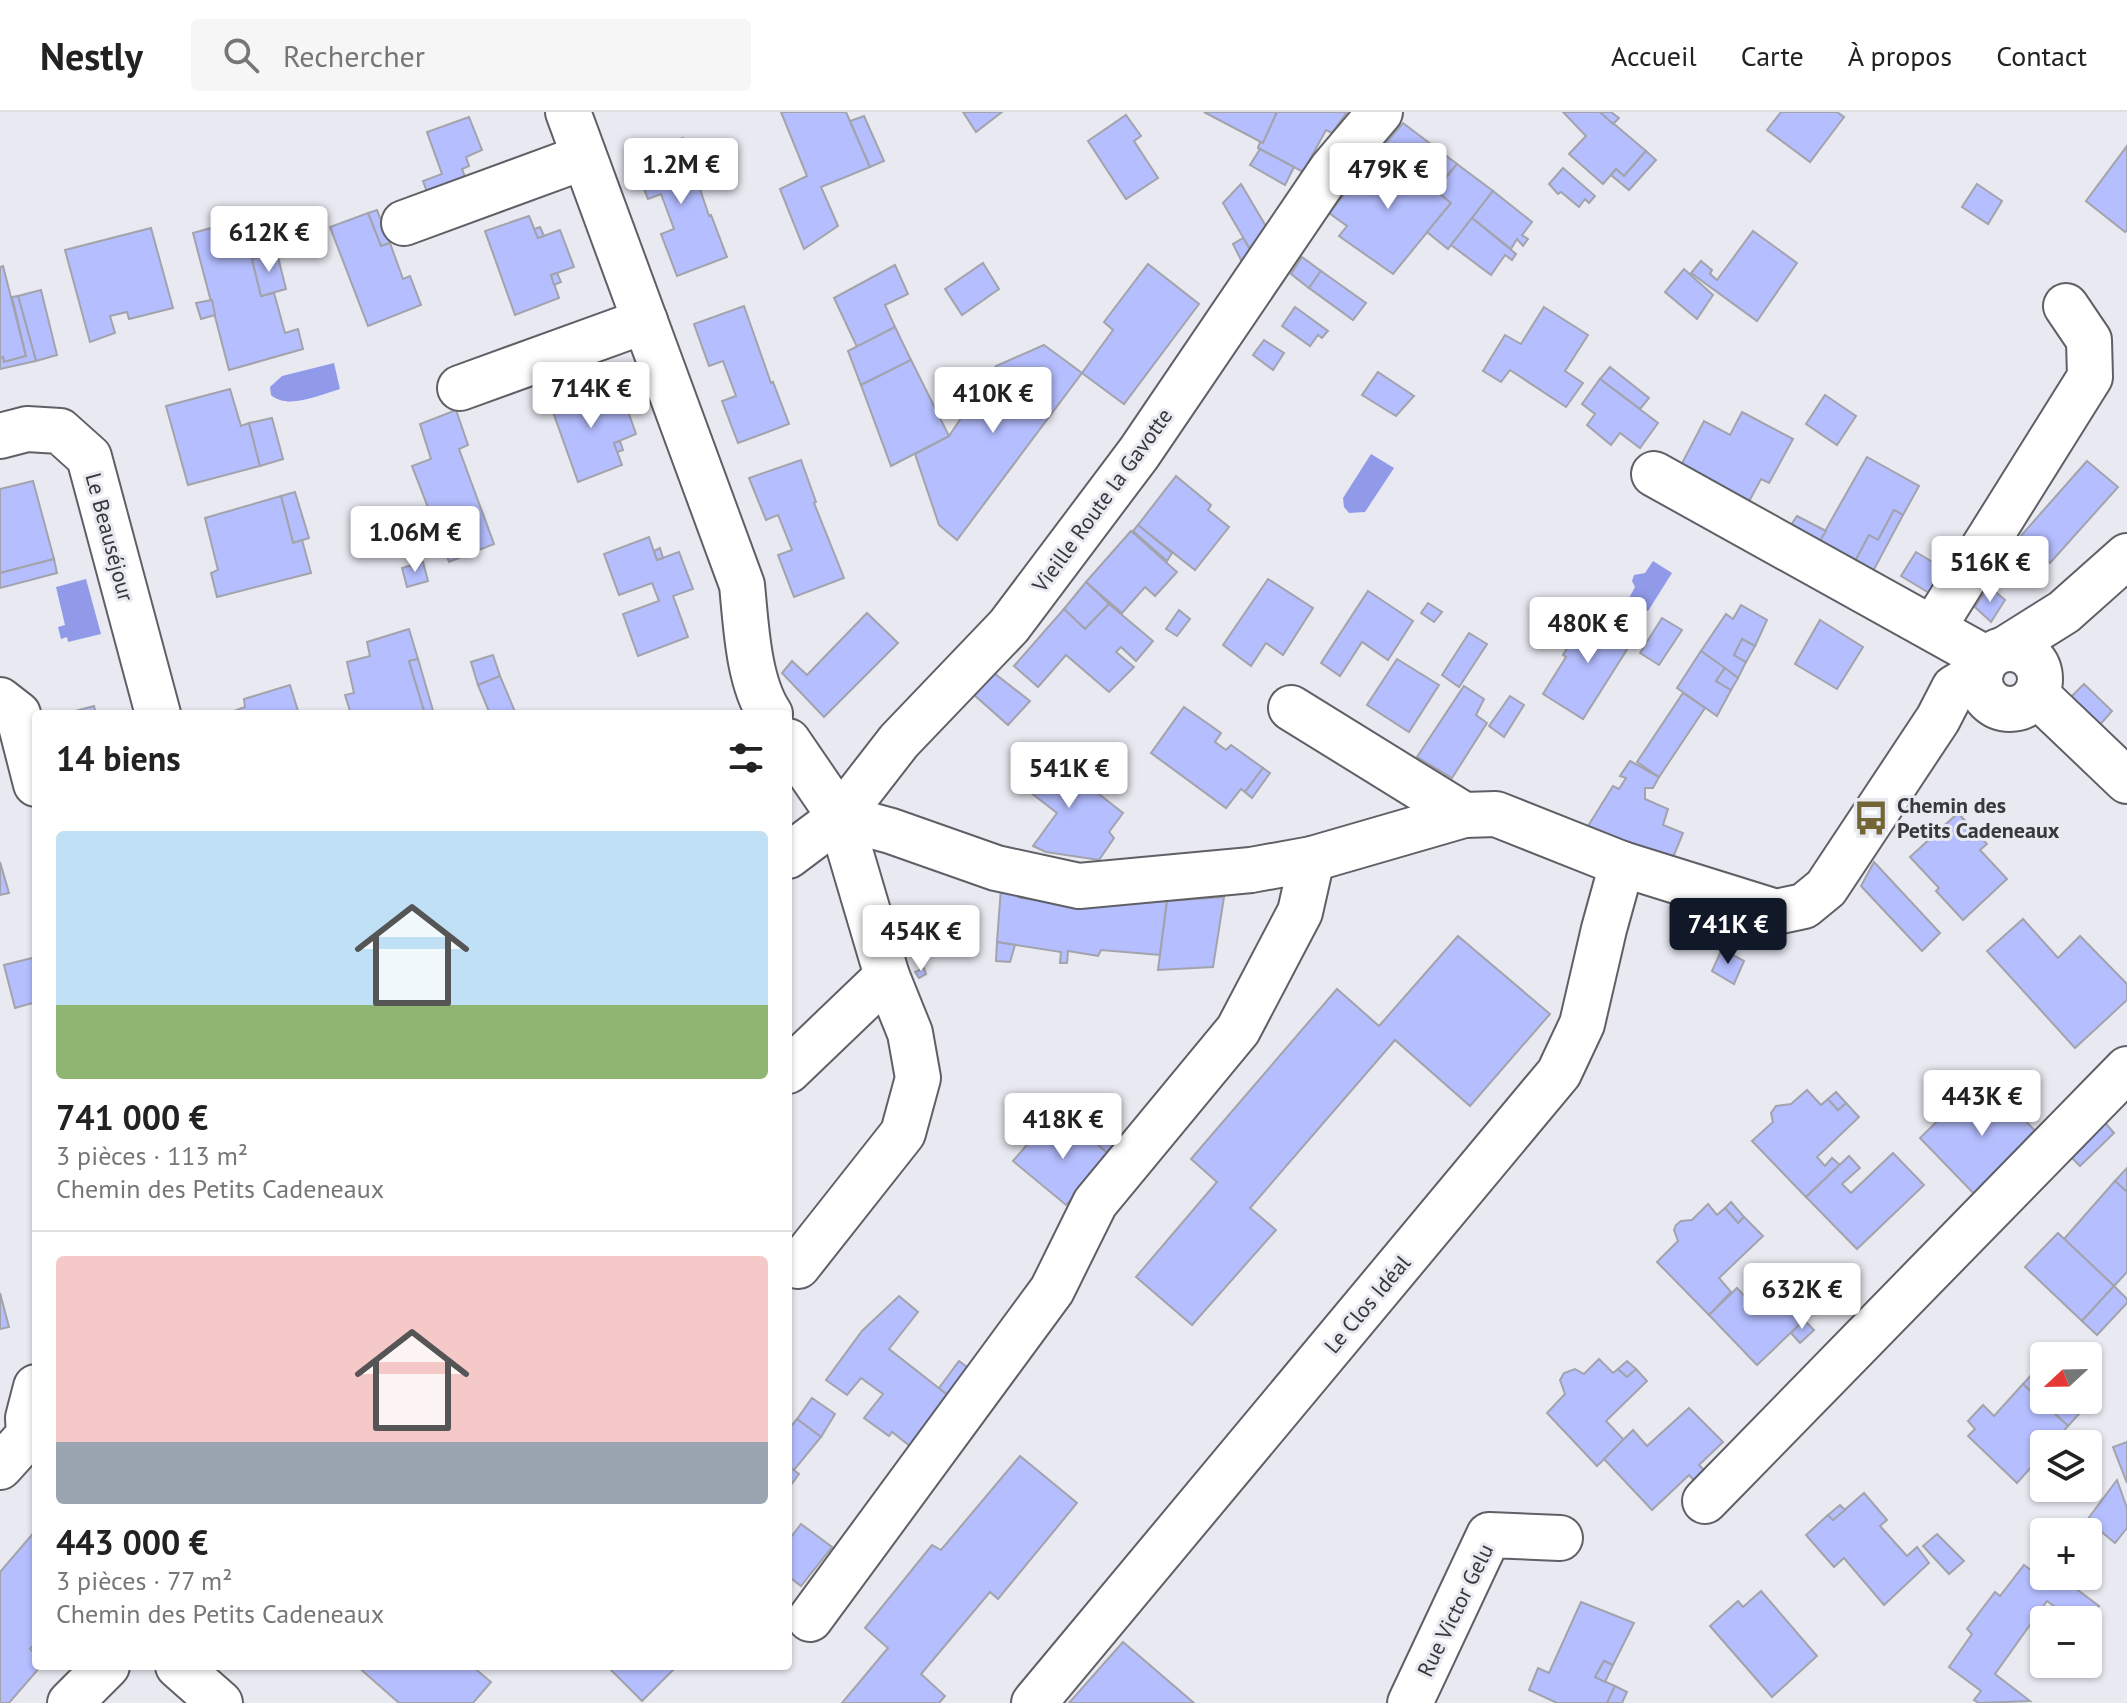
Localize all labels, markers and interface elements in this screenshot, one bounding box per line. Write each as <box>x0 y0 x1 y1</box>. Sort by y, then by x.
search box <box>191 19 751 91</box>
text: Nestly <box>40 31 143 80</box>
icon: search <box>219 33 263 77</box>
text: Rechercher <box>283 36 425 75</box>
text: Accueil <box>1611 37 1697 74</box>
text: Carte <box>1741 37 1804 74</box>
text: À propos <box>1848 37 1952 74</box>
text: Contact <box>1996 37 2087 74</box>
pin: 1.2M € <box>616 138 746 206</box>
pin: 479K € <box>1323 143 1453 211</box>
text: 1.2M € <box>642 147 720 180</box>
text: 479K € <box>1348 152 1428 185</box>
pin: 612K € <box>204 206 334 274</box>
text: 612K € <box>229 215 309 248</box>
pin: 714K € <box>526 362 656 430</box>
pin: 410K € <box>928 367 1058 435</box>
text: 714K € <box>551 371 631 404</box>
text: 410K € <box>953 376 1033 409</box>
street label: Vieille Route la Gavotte <box>1025 402 1178 598</box>
street label: Le Beauséjour <box>79 470 141 605</box>
pin: 1.06M € <box>341 506 489 574</box>
text: 1.06M € <box>369 515 461 548</box>
pin: 516K € <box>1925 536 2055 604</box>
text: 516K € <box>1950 545 2030 578</box>
pin: 480K € <box>1523 597 1653 665</box>
text: 480K € <box>1548 606 1628 639</box>
text: 14 biens <box>56 736 181 780</box>
icon: filters <box>724 736 768 780</box>
pin: 541K € <box>1004 742 1134 810</box>
text: 541K € <box>1029 751 1109 784</box>
place label: Chemin des Petits Cadeneaux <box>1897 791 2060 844</box>
bus stop icon: Chemin des Petits Cadeneaux <box>1852 799 1890 837</box>
icon: home <box>340 883 484 1027</box>
pin: 741K € <box>1663 898 1793 966</box>
pin: 454K € <box>856 905 986 973</box>
text: 741K € <box>1688 907 1768 940</box>
text: 454K € <box>881 914 961 947</box>
pin: 443K € <box>1917 1070 2047 1138</box>
text: 443K € <box>1942 1079 2022 1112</box>
pin: 418K € <box>998 1093 1128 1161</box>
text: 741 000 € <box>56 1095 208 1139</box>
text: 418K € <box>1023 1102 1103 1135</box>
text: 3 pièces · 113 m² <box>56 1139 248 1172</box>
text: Chemin des Petits Cadeneaux <box>56 1172 384 1205</box>
street label: Le Clos Idéal <box>1318 1249 1417 1359</box>
pin: 632K € <box>1737 1263 1867 1331</box>
text: 632K € <box>1762 1272 1842 1305</box>
icon: home <box>340 1308 484 1452</box>
north arrow <box>2030 1342 2102 1414</box>
map controls <box>2030 1342 2102 1678</box>
button: layers <box>2030 1430 2102 1502</box>
button: + <box>2030 1518 2102 1590</box>
text: 443 000 € <box>56 1520 208 1564</box>
street label: Rue Victor Gelu <box>1411 1539 1499 1681</box>
text: 3 pièces · 77 m² <box>56 1564 232 1597</box>
text: Chemin des Petits Cadeneaux <box>56 1597 384 1630</box>
button: − <box>2030 1606 2102 1678</box>

